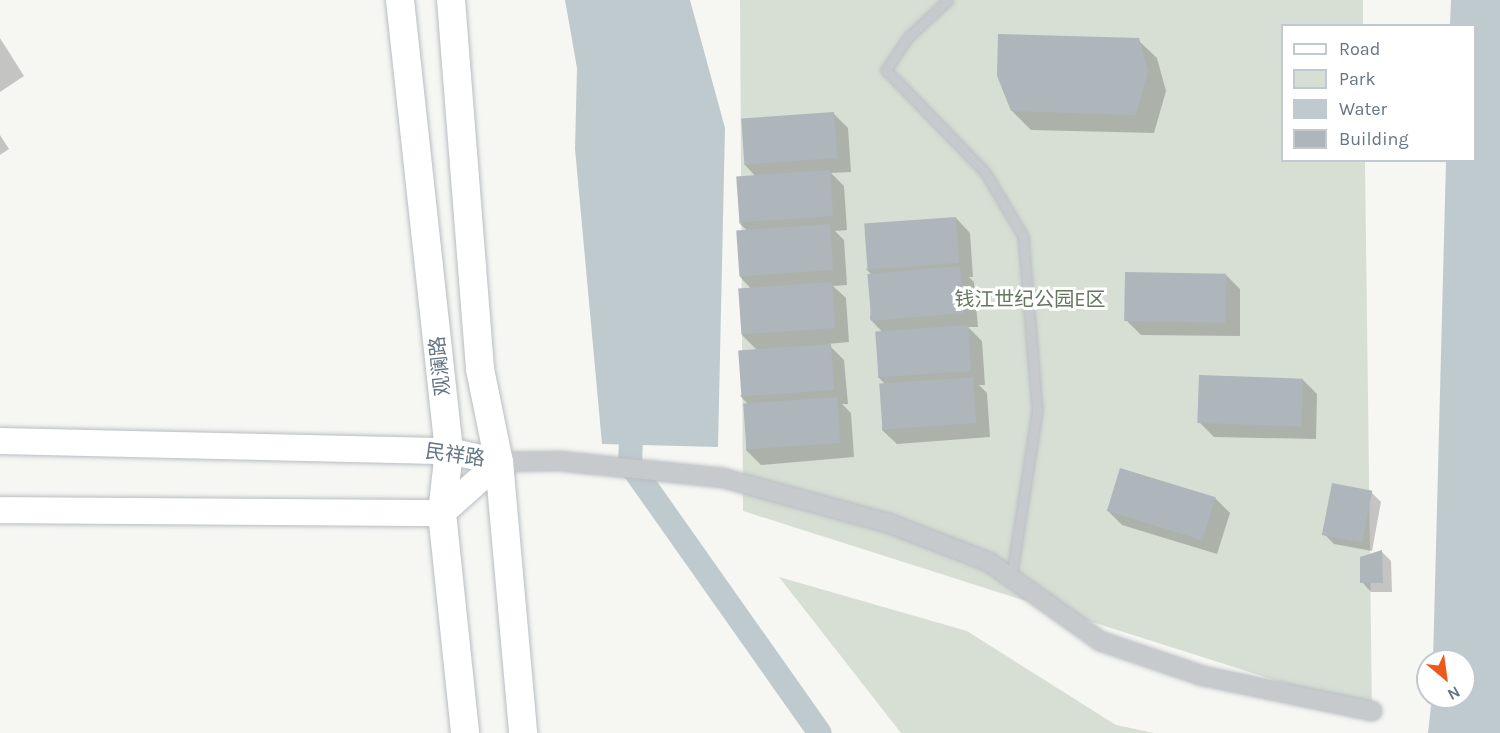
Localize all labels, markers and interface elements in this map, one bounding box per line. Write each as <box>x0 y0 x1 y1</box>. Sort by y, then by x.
legend <box>1281 24 1476 162</box>
text: Road <box>1339 38 1380 60</box>
text: Park <box>1339 68 1376 90</box>
text: Water <box>1339 98 1387 120</box>
text: Building <box>1339 128 1409 150</box>
park label: 钱江世纪公园E区 <box>954 287 1106 311</box>
street label: 观澜路 <box>425 335 455 397</box>
street label: 民祥路 <box>424 439 486 471</box>
north arrow <box>1416 649 1476 709</box>
text: N <box>1444 682 1464 705</box>

